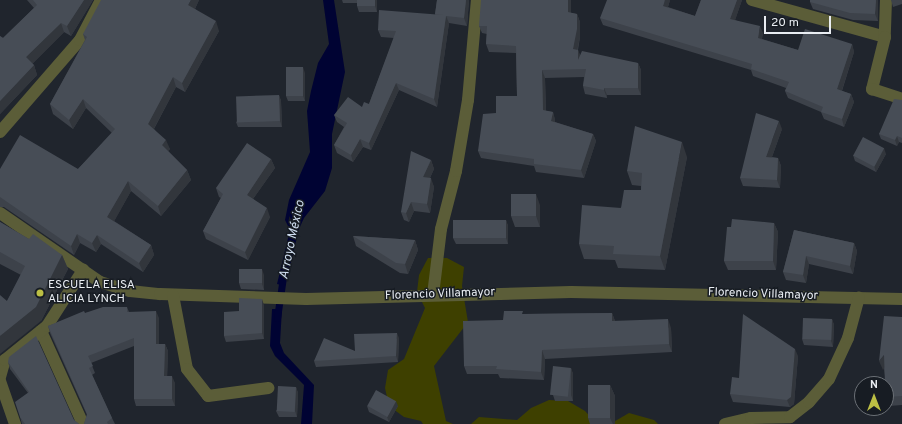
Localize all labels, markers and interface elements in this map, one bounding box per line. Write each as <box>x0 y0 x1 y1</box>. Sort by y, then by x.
scale bar <box>766 8 833 34</box>
text: 20 m <box>771 15 799 31</box>
water label: Arroyo México <box>277 199 309 281</box>
place label: ESCUELA ELISA ALICIA LYNCH <box>48 279 135 307</box>
street label: Florencio Villamayor <box>384 286 496 304</box>
street label: Florencio Villamayor <box>707 286 819 304</box>
marker: ESCUELA ELISA ALICIA LYNCH <box>35 288 45 298</box>
north arrow <box>854 376 894 416</box>
text: N <box>870 378 878 392</box>

